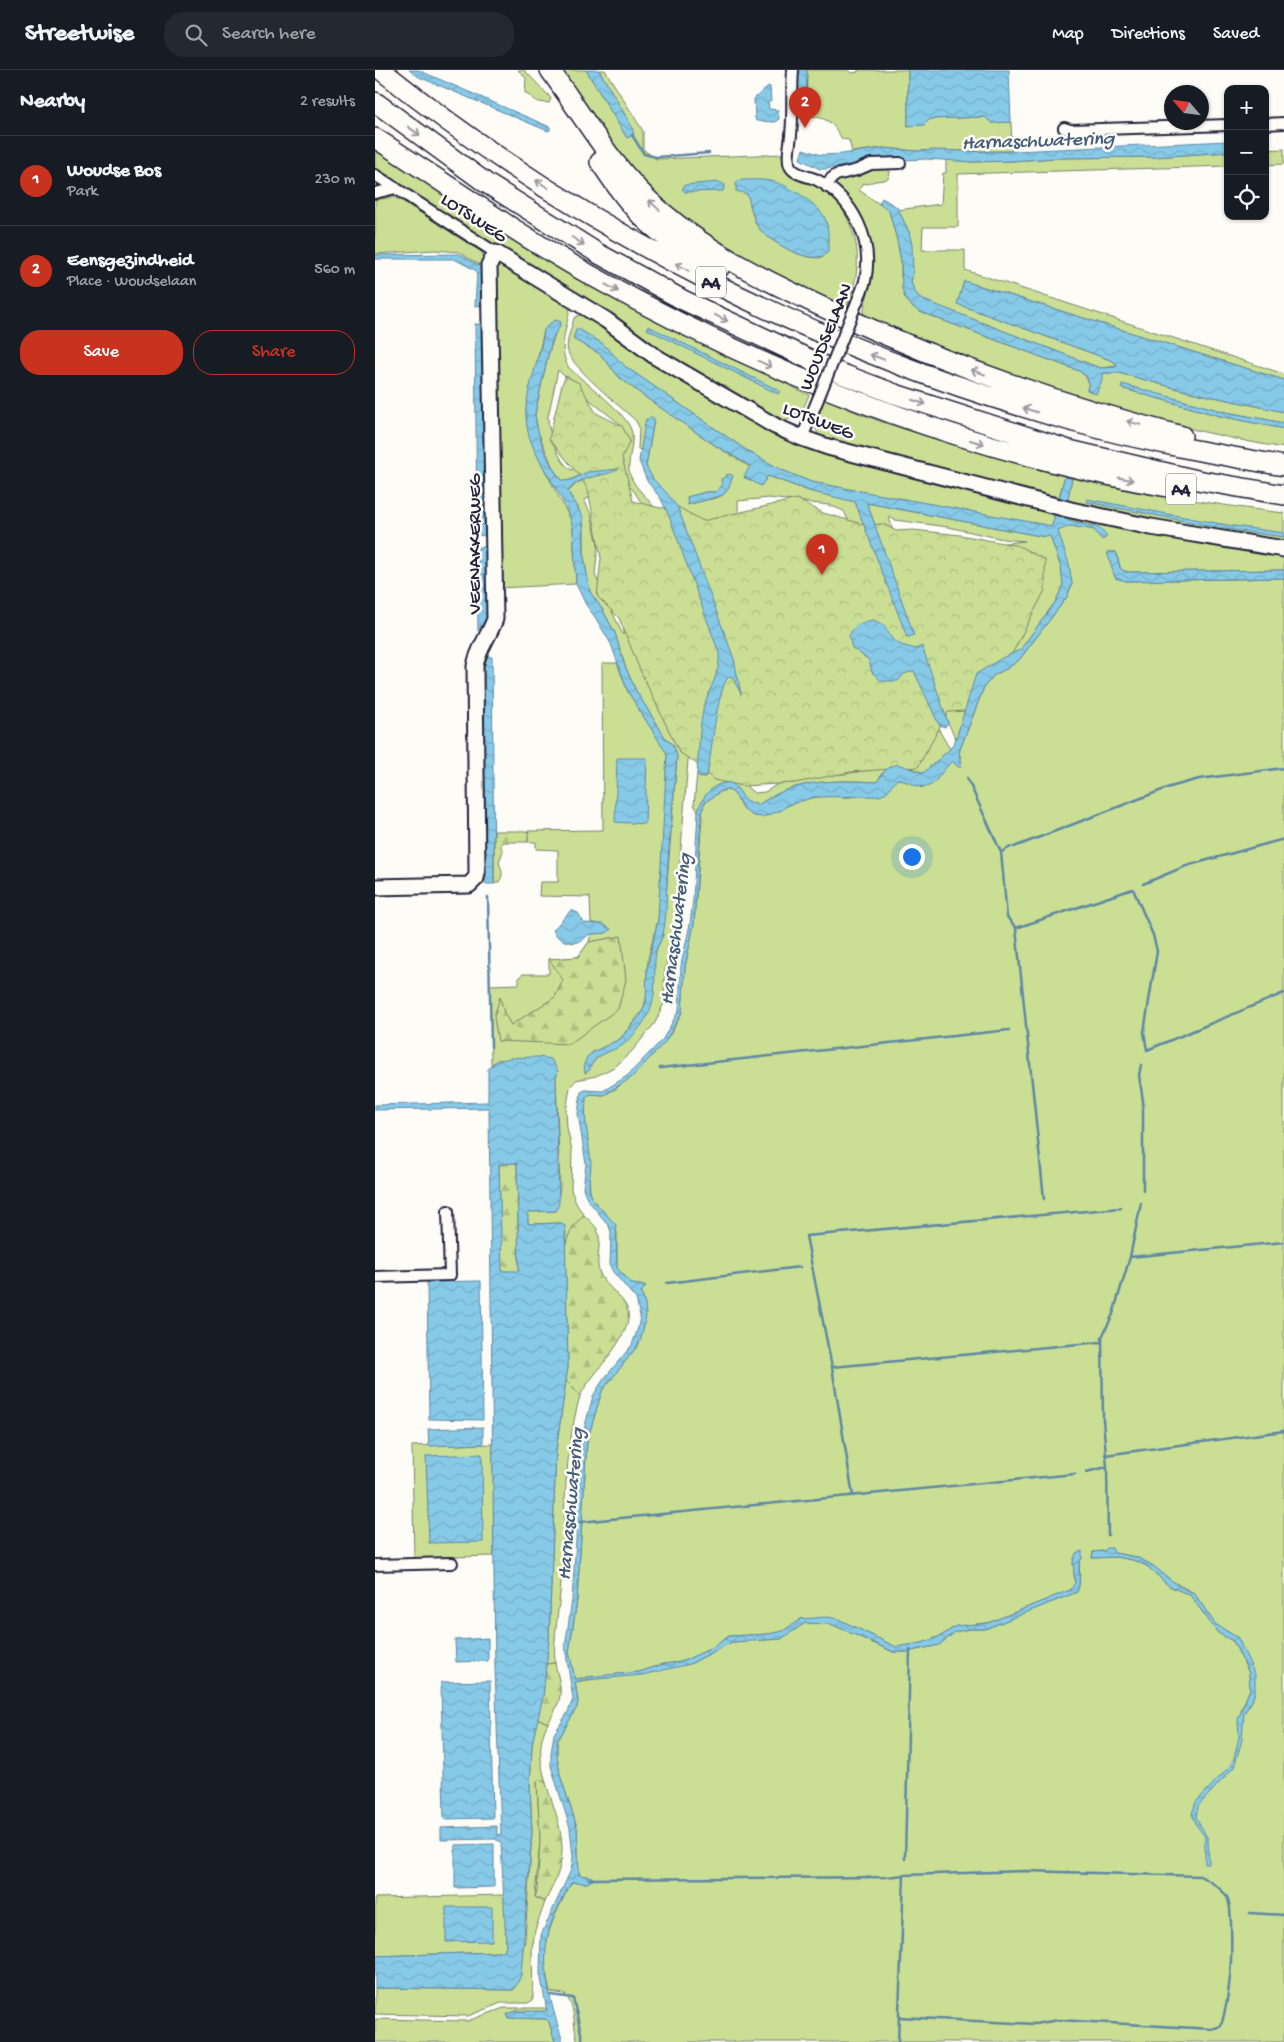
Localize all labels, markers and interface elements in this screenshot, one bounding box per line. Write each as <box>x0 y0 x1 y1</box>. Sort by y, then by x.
search box <box>164 12 514 57</box>
text: Streetwise <box>25 20 134 49</box>
icon: search <box>182 21 210 49</box>
text: Search here <box>222 23 316 46</box>
text: Map <box>1052 24 1084 45</box>
text: Directions <box>1112 24 1185 45</box>
text: Saved <box>1213 24 1259 45</box>
north arrow <box>1164 85 1209 130</box>
map controls <box>1224 85 1269 220</box>
button: + <box>1224 85 1269 130</box>
pin: 2 <box>789 87 821 128</box>
text: Nearby <box>20 90 85 115</box>
text: 2 results <box>300 93 355 112</box>
one-way arrow <box>407 126 421 136</box>
water label: Harnaschwatering <box>962 128 1116 157</box>
button: − <box>1224 130 1269 175</box>
text: Woudse Bos <box>67 160 161 183</box>
text: 1 <box>33 171 39 190</box>
text: 230 m <box>315 171 355 190</box>
button: locate <box>1224 175 1269 220</box>
one-way arrow <box>535 179 549 189</box>
text: Park <box>67 183 98 202</box>
street label: LOTSWEG <box>436 189 511 249</box>
one-way arrow <box>648 199 660 211</box>
one-way arrow <box>571 235 585 246</box>
text: Eensgezindheid <box>67 250 193 273</box>
text: 2 <box>32 261 40 280</box>
text: 560 m <box>314 261 355 280</box>
one-way arrow <box>675 261 689 271</box>
road number: A4 <box>696 266 726 298</box>
text: Place · Woudselaan <box>67 273 196 292</box>
street label: WOUDSELAAN <box>795 280 859 394</box>
one-way arrow <box>604 283 619 293</box>
one-way arrow <box>713 314 728 323</box>
button: Save <box>20 330 183 375</box>
button: Share <box>193 330 355 375</box>
one-way arrow <box>869 352 885 361</box>
one-way arrow <box>757 360 772 369</box>
one-way arrow <box>971 367 986 376</box>
street label: LOTSWEG <box>779 398 858 447</box>
one-way arrow <box>910 398 926 407</box>
one-way arrow <box>1023 404 1039 414</box>
one-way arrow <box>1127 417 1143 427</box>
one-way arrow <box>969 437 985 447</box>
street label: VEENAKKERWEG <box>465 473 488 615</box>
one-way arrow <box>1117 474 1133 484</box>
road number: A4 <box>1166 474 1196 504</box>
pin: 1 <box>806 534 838 575</box>
your location <box>899 844 925 870</box>
water label: Harnaschwatering <box>657 851 698 1007</box>
water label: Harnaschwatering <box>554 1426 591 1581</box>

